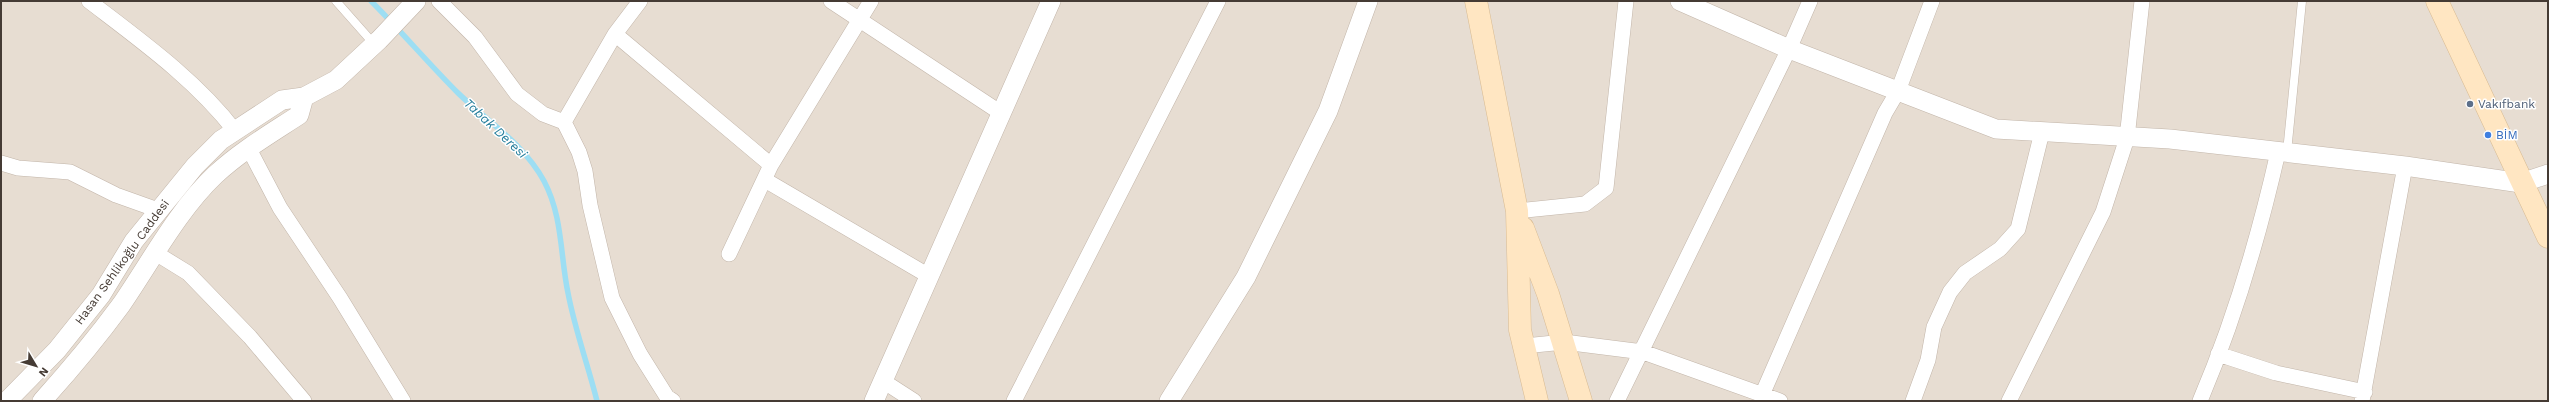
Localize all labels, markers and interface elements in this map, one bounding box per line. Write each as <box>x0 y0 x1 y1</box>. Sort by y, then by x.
water label: Tabak Deresi <box>461 95 531 162</box>
place label: Vakıfbank <box>2478 97 2535 111</box>
marker: Vakıfbank <box>2465 99 2475 109</box>
place label: BİM <box>2496 128 2518 142</box>
marker: BİM <box>2483 130 2493 140</box>
street label: Hasan Sehlikoğlu Caddesi <box>72 197 172 327</box>
north arrow <box>16 346 56 386</box>
text: N <box>36 365 51 379</box>

